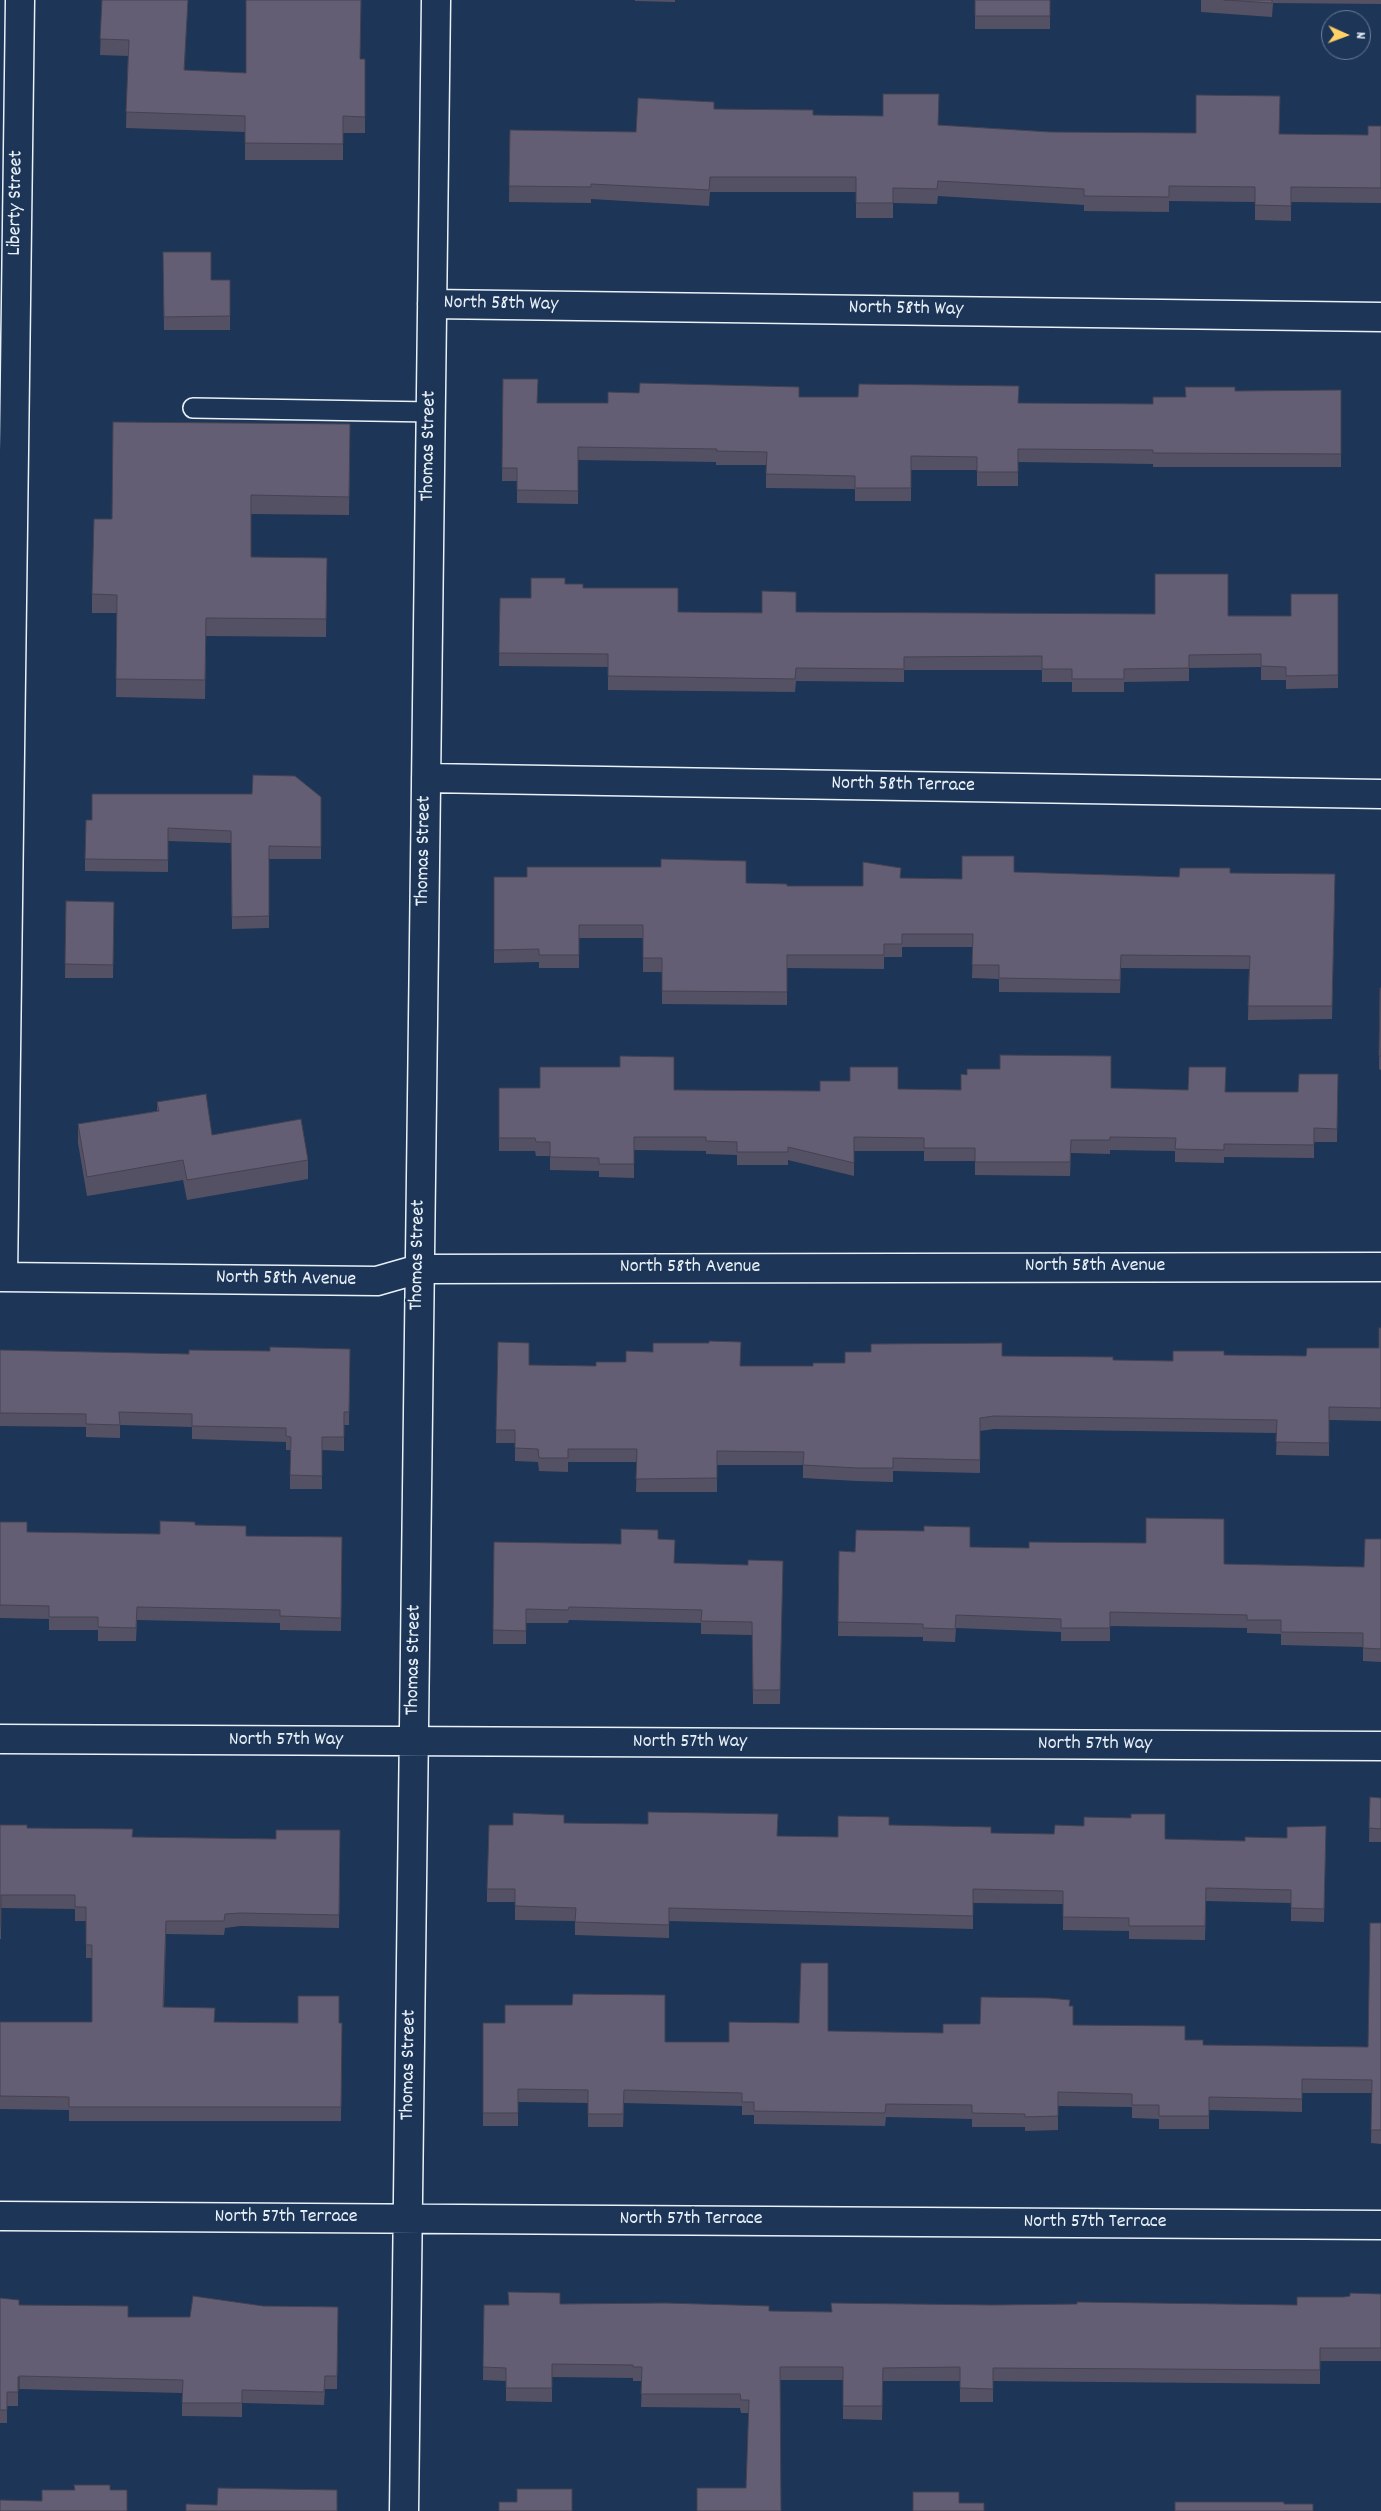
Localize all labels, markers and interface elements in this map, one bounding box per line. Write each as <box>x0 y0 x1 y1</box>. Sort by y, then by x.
north arrow <box>1321 10 1371 60</box>
text: N <box>1350 32 1370 39</box>
street label: Liberty Street <box>4 150 30 256</box>
street label: North 58th Way <box>443 292 559 318</box>
street label: North 58th Way <box>848 297 964 323</box>
street label: Thomas Street <box>417 390 443 502</box>
street label: North 58th Terrace <box>831 773 975 799</box>
street label: Thomas Street <box>412 795 438 907</box>
street label: Thomas Street <box>406 1199 432 1311</box>
street label: North 58th Avenue <box>1025 1255 1165 1279</box>
street label: North 58th Avenue <box>620 1256 760 1280</box>
street label: North 58th Avenue <box>216 1267 356 1293</box>
street label: Thomas Street <box>402 1604 428 1716</box>
street label: North 57th Way <box>229 1729 343 1753</box>
street label: North 57th Way <box>633 1731 747 1755</box>
street label: North 57th Way <box>1038 1733 1152 1757</box>
street label: Thomas Street <box>397 2009 423 2121</box>
street label: North 57th Terrace <box>214 2206 358 2230</box>
street label: North 57th Terrace <box>619 2208 763 2232</box>
street label: North 57th Terrace <box>1023 2211 1167 2235</box>

